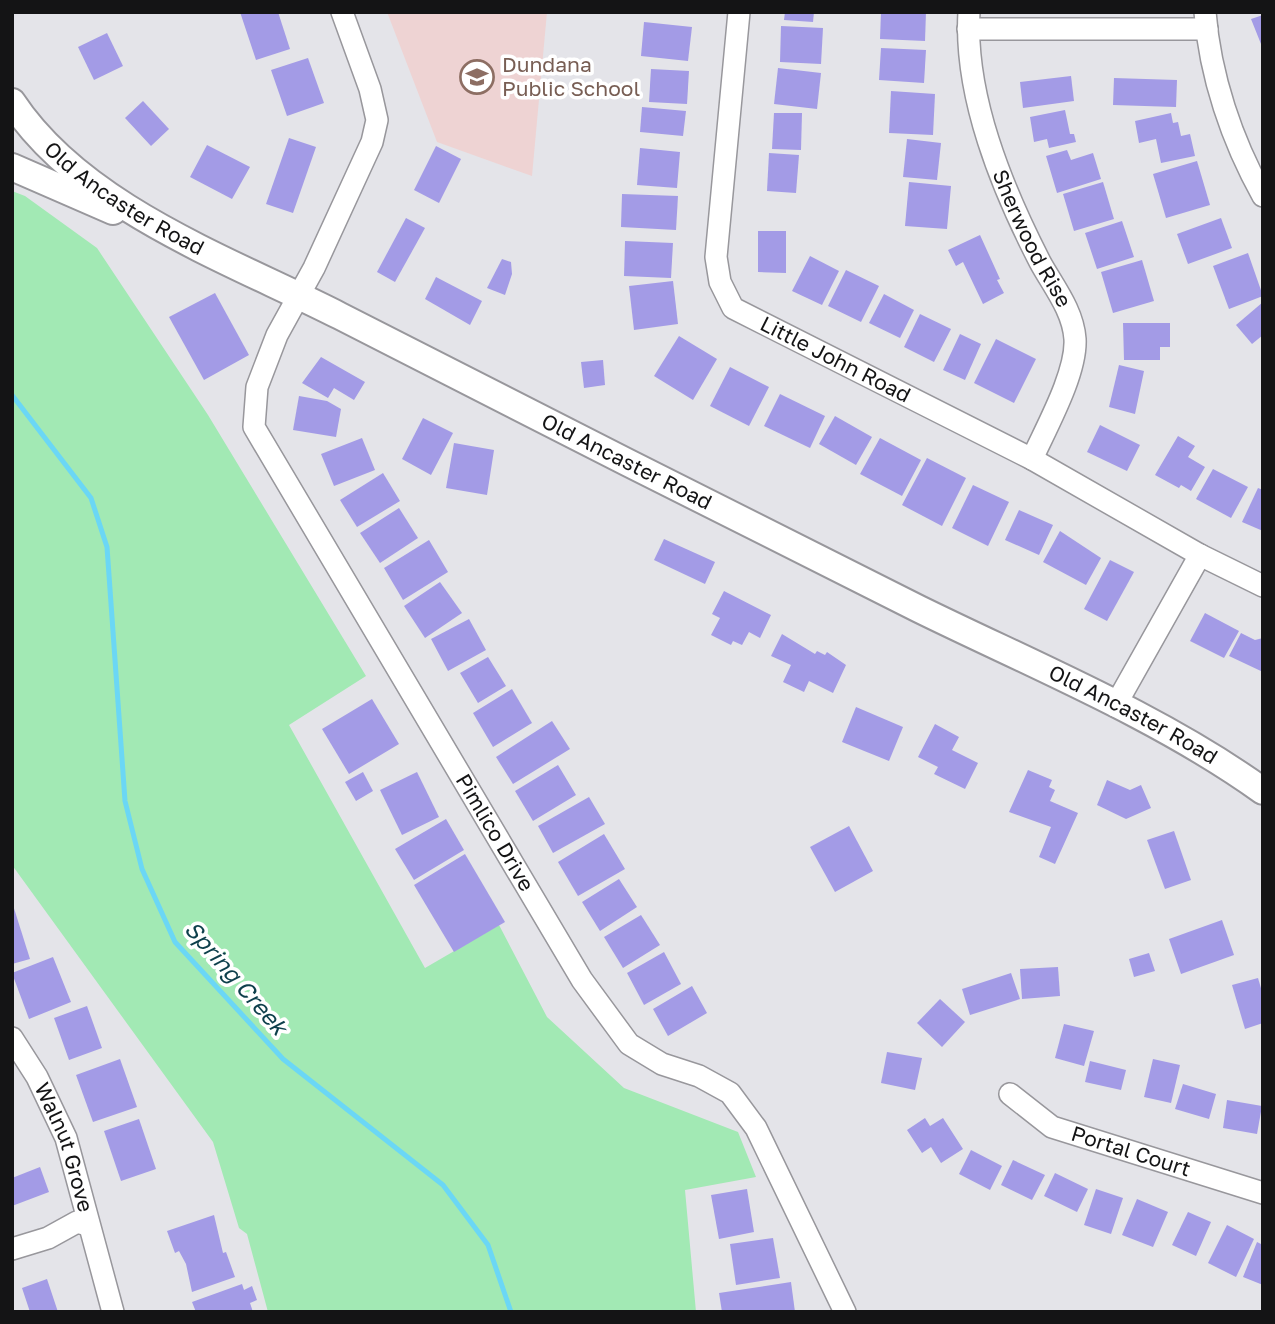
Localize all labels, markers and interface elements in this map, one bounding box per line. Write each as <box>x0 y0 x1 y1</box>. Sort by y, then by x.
place label: Dundana Public School <box>502 51 640 101</box>
school or university icon: Dundana Public School <box>458 58 496 96</box>
street label: Old Ancaster Road <box>39 136 209 260</box>
street label: Sherwood Rise <box>988 166 1078 311</box>
street label: Little John Road <box>756 310 915 408</box>
street label: Old Ancaster Road <box>538 407 717 515</box>
street label: Old Ancaster Road <box>1045 659 1223 769</box>
street label: Pimlico Drive <box>451 769 540 895</box>
water label: Spring Creek <box>180 915 295 1042</box>
street label: Walnut Grove <box>30 1078 99 1215</box>
street label: Portal Court <box>1068 1120 1194 1182</box>

